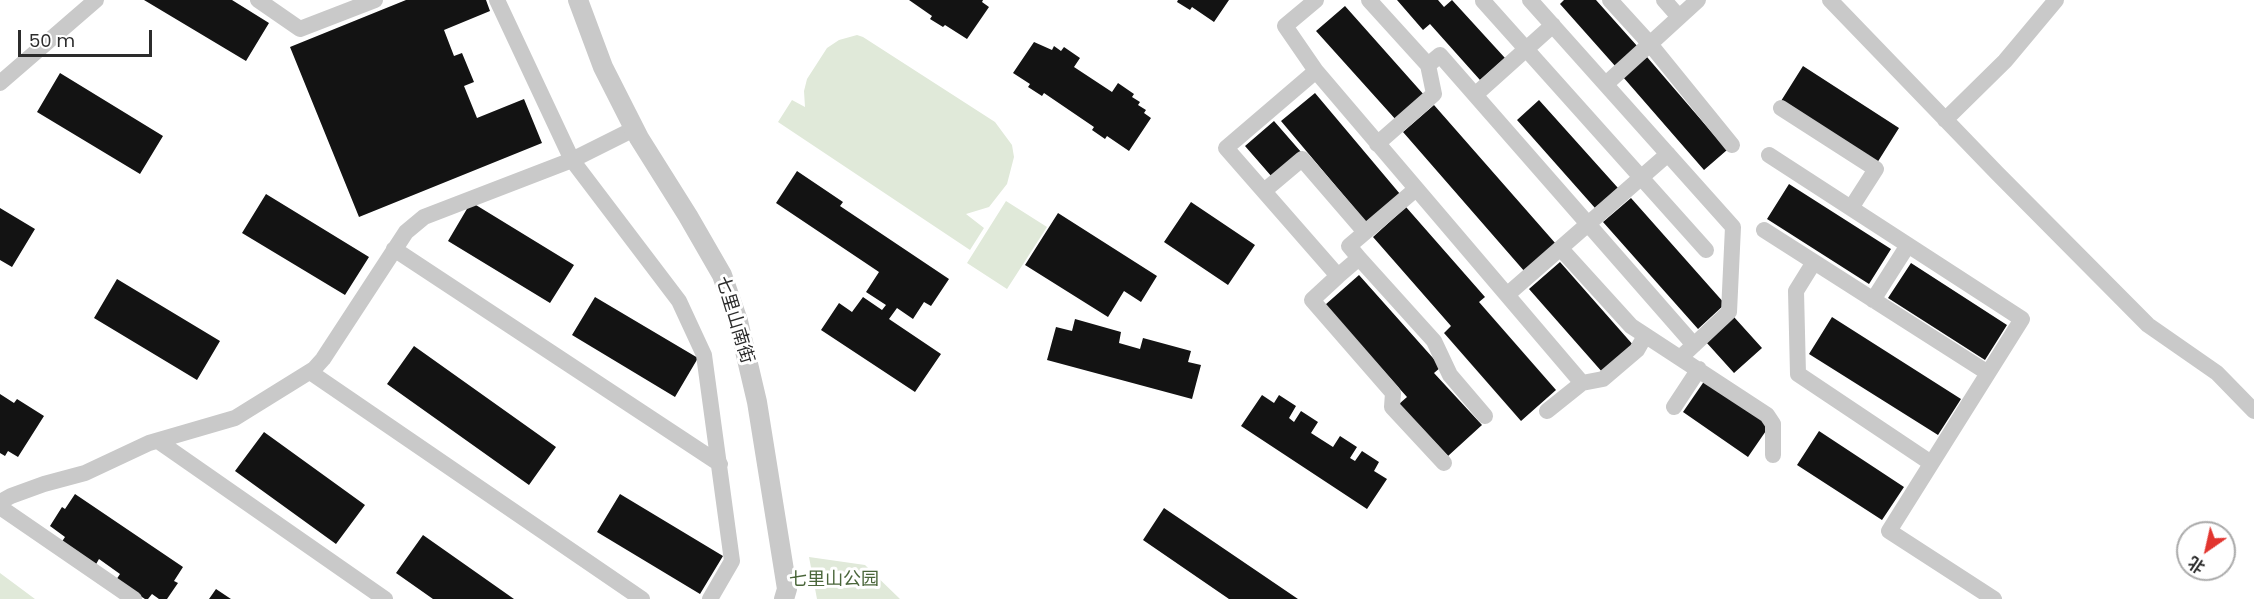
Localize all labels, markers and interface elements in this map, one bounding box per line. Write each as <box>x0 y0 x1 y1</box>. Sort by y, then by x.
scale bar <box>21 18 154 56</box>
text: 50 m <box>29 28 75 53</box>
street label: 七里山南街 <box>711 274 757 366</box>
north arrow <box>2176 521 2236 581</box>
text: 北 <box>2184 551 2210 579</box>
park label: 七里山公园 <box>789 569 879 591</box>

